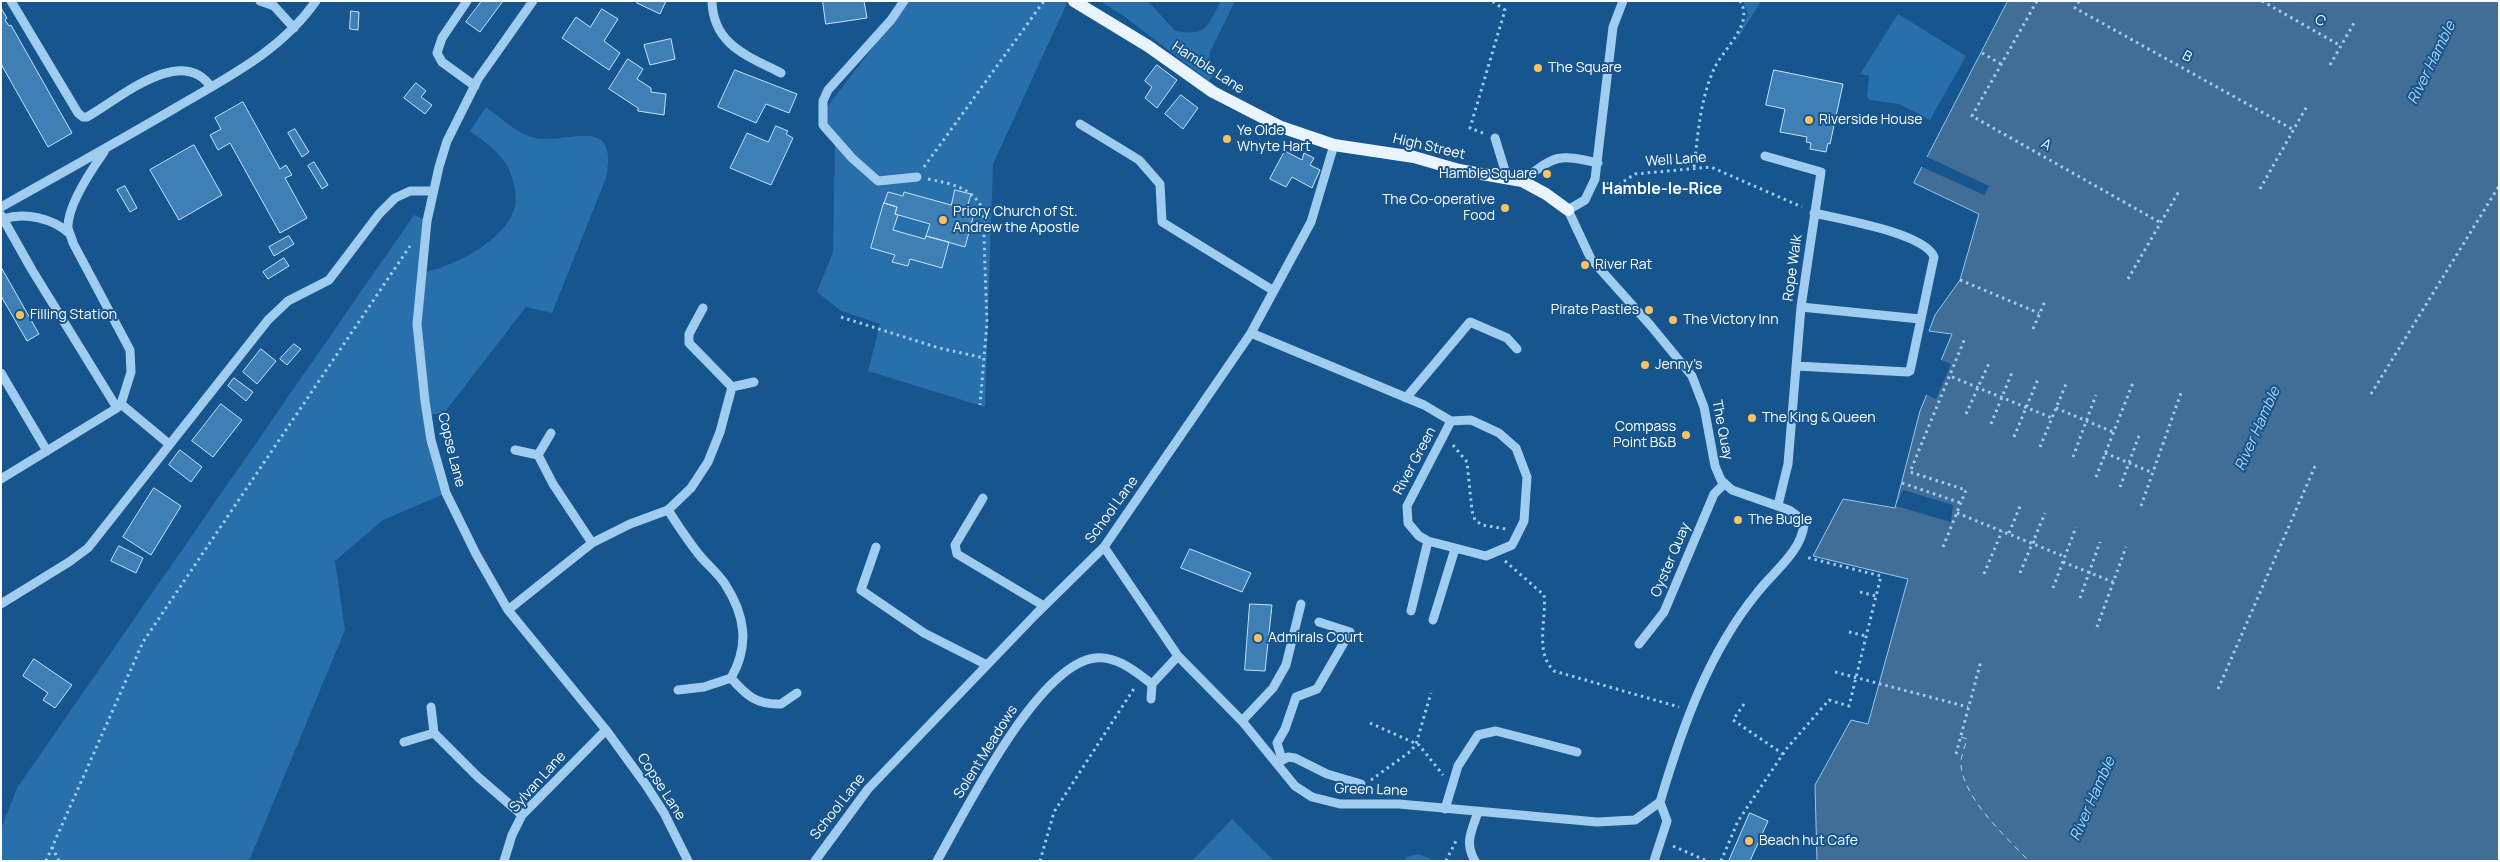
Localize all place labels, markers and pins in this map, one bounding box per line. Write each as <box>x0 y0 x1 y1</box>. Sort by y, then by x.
place label: The Square <box>1548 60 1622 76</box>
marker: The Square <box>1532 62 1544 74</box>
place label: Riverside House <box>1819 112 1922 128</box>
marker: Riverside House <box>1803 114 1815 126</box>
place label: Ye Olde Whyte Hart <box>1237 123 1311 156</box>
marker: Ye Olde Whyte Hart <box>1221 133 1233 145</box>
place label: Hamble Square <box>1439 166 1537 182</box>
marker: Hamble Square <box>1541 168 1553 180</box>
place label: The Co-operative Food <box>1382 192 1495 224</box>
marker: The Co-operative Food <box>1499 202 1511 214</box>
place label: Priory Church of St. Andrew the Apostle <box>953 204 1079 236</box>
marker: Priory Church of St. Andrew the Apostle <box>937 214 949 226</box>
place label: River Rat <box>1595 257 1652 273</box>
marker: River Rat <box>1579 259 1591 271</box>
place label: Pirate Pasties <box>1551 302 1639 318</box>
marker: Pirate Pasties <box>1643 304 1655 316</box>
place label: Filling Station <box>30 307 117 323</box>
marker: Filling Station <box>14 309 26 321</box>
place label: The Victory Inn <box>1683 312 1778 328</box>
marker: The Victory Inn <box>1667 314 1679 326</box>
place label: Jenny's <box>1655 357 1702 373</box>
marker: Jenny's <box>1639 359 1651 371</box>
place label: The King & Queen <box>1762 410 1875 426</box>
marker: The King & Queen <box>1746 412 1758 424</box>
place label: Compass Point B&B <box>1613 419 1676 452</box>
marker: Compass Point B&B <box>1680 429 1692 441</box>
place label: The Bugle <box>1748 512 1812 528</box>
marker: The Bugle <box>1732 514 1744 526</box>
place label: Admirals Court <box>1268 630 1364 646</box>
marker: Admirals Court <box>1252 632 1264 644</box>
place label: Beach hut Cafe <box>1759 833 1858 849</box>
marker: Beach hut Cafe <box>1743 835 1755 847</box>

